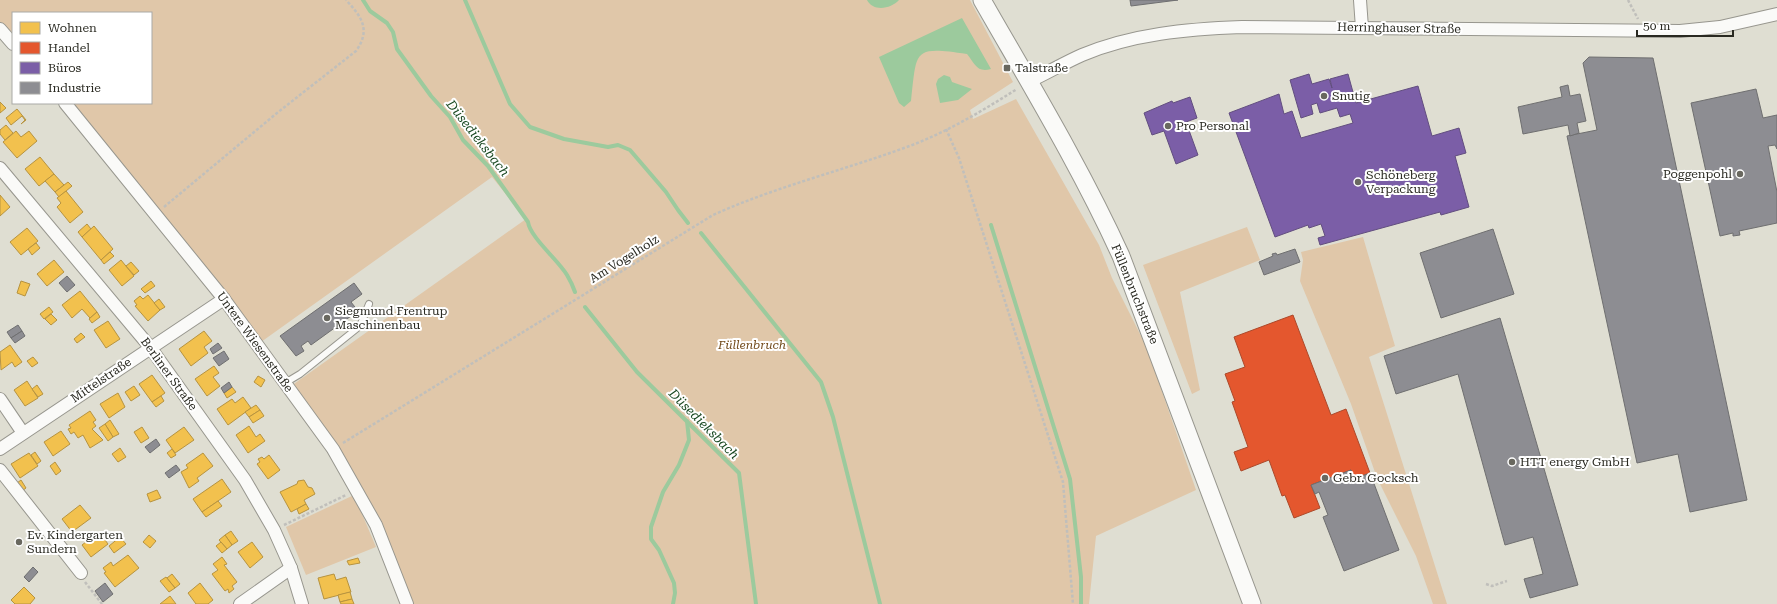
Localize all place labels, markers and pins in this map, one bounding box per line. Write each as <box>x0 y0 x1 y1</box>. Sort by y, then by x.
place label: Talstraße <box>1015 61 1068 75</box>
marker: Talstraße <box>1002 63 1012 73</box>
place label: Snutig <box>1332 89 1370 103</box>
marker: Snutig <box>1319 91 1329 101</box>
place label: Pro Personal <box>1176 119 1249 133</box>
marker: Pro Personal <box>1163 121 1173 131</box>
place label: Poggenpohl <box>1663 167 1732 181</box>
place label: Schöneberg Verpackung <box>1366 168 1436 196</box>
marker: Poggenpohl <box>1735 169 1745 179</box>
marker: Schöneberg Verpackung <box>1353 177 1363 187</box>
place label: Siegmund Frentrup Maschinenbau <box>335 304 448 332</box>
marker: Siegmund Frentrup Maschinenbau <box>322 313 332 323</box>
place label: HTT energy GmbH <box>1520 455 1630 469</box>
marker: HTT energy GmbH <box>1507 457 1517 467</box>
place label: Gebr. Gocksch <box>1333 471 1419 485</box>
marker: Gebr. Gocksch <box>1320 473 1330 483</box>
place label: Ev. Kindergarten Sundern <box>27 528 123 556</box>
marker: Ev. Kindergarten Sundern <box>14 537 24 547</box>

